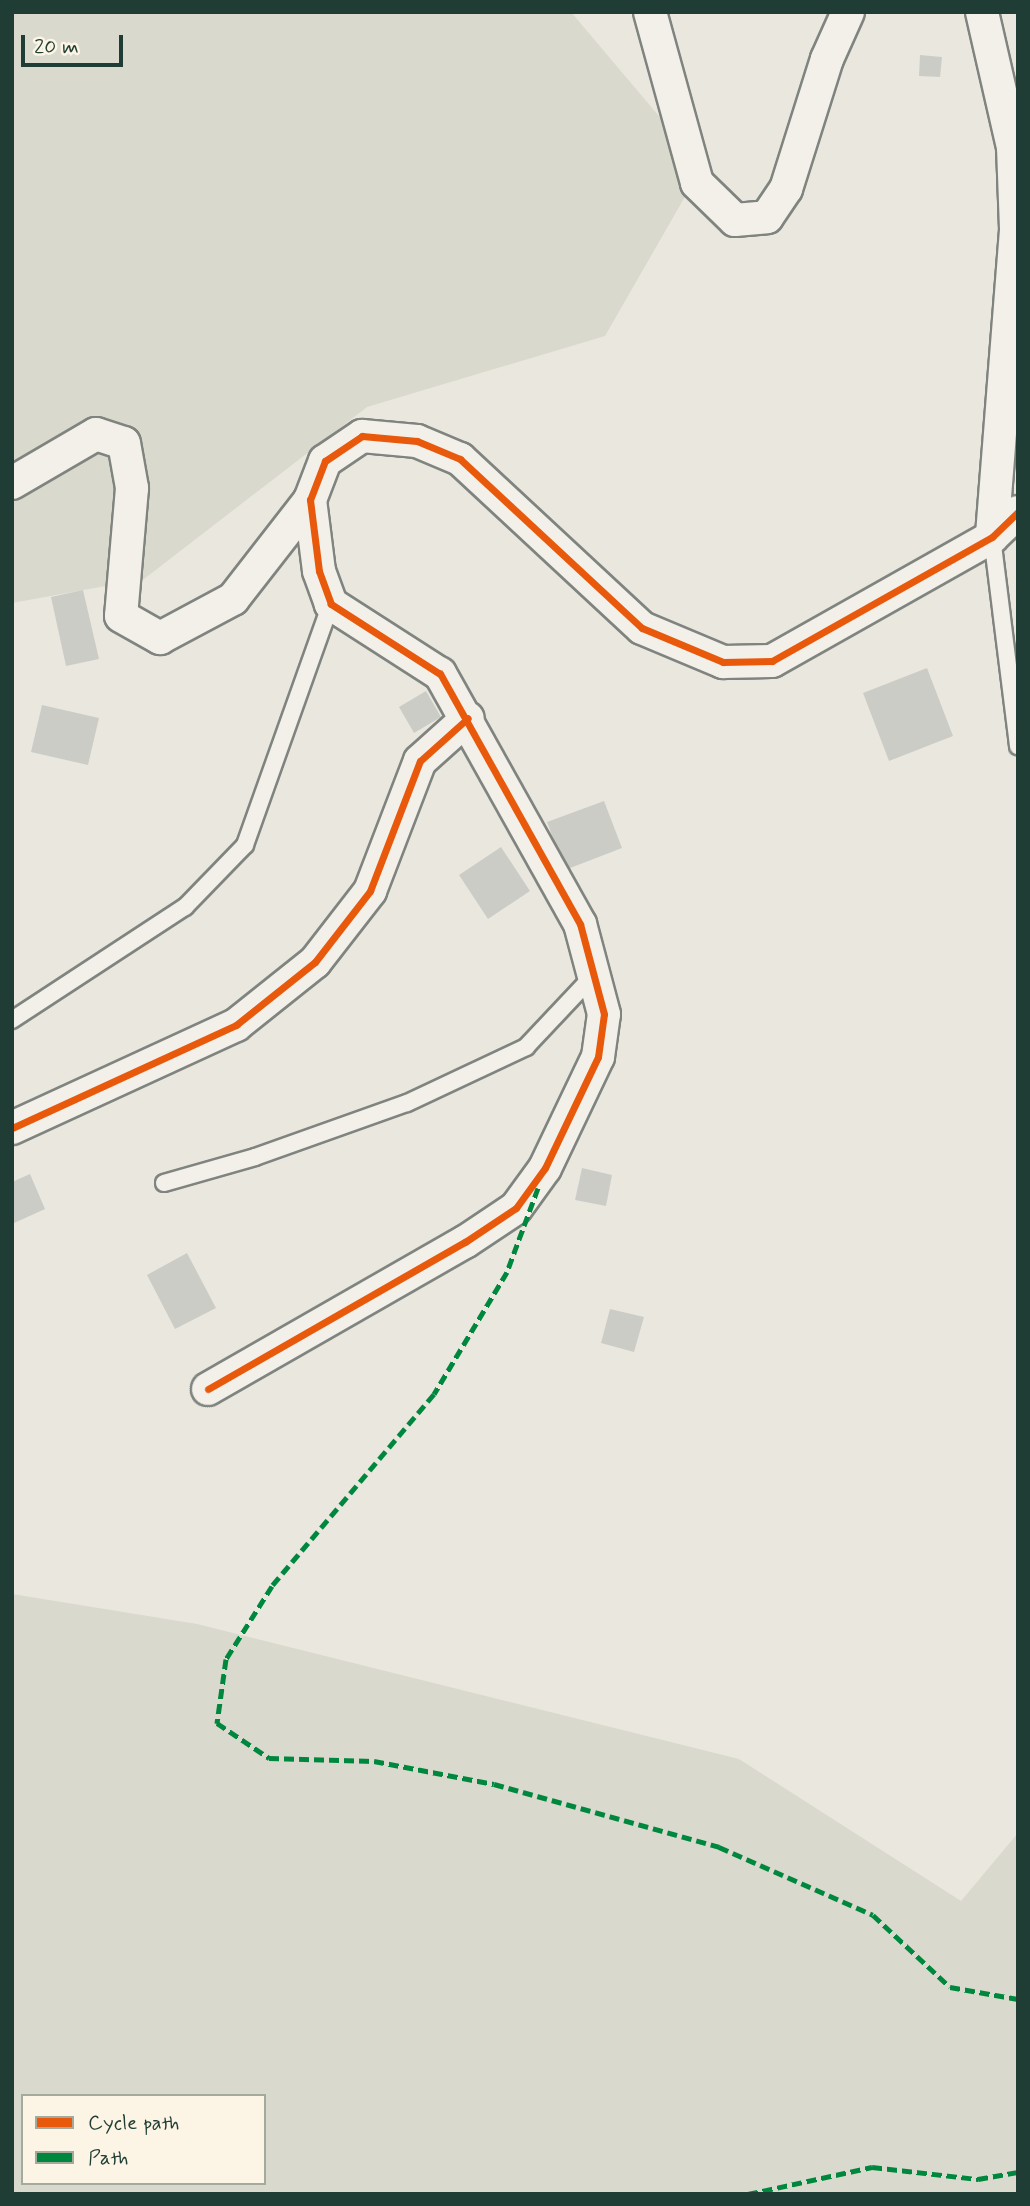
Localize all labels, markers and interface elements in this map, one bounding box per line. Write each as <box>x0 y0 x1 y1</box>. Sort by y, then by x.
scale bar <box>24 21 126 65</box>
text: 20 m <box>34 33 79 61</box>
legend <box>21 2094 266 2185</box>
text: Cycle path <box>88 2109 179 2137</box>
text: Path <box>88 2144 128 2172</box>

